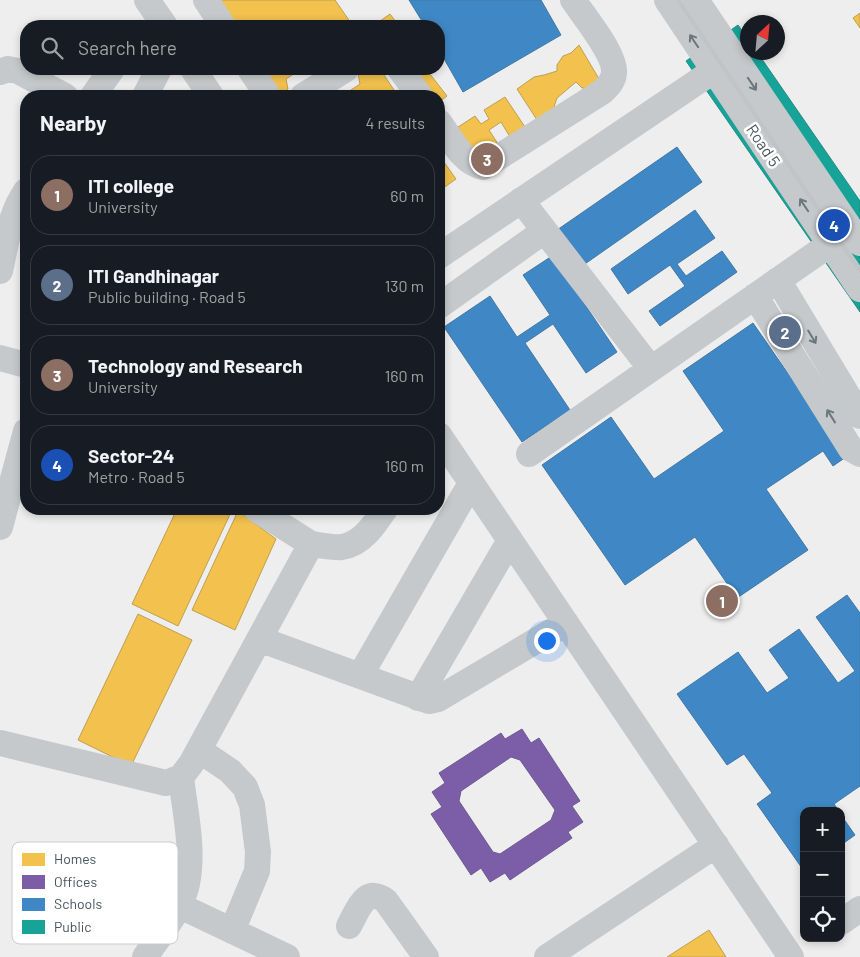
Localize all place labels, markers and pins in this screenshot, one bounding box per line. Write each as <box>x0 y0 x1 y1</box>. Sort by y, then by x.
pin: 3 <box>471 140 503 178</box>
pin: 4 <box>818 206 850 244</box>
pin: 2 <box>769 313 801 351</box>
pin: 1 <box>706 582 738 620</box>

